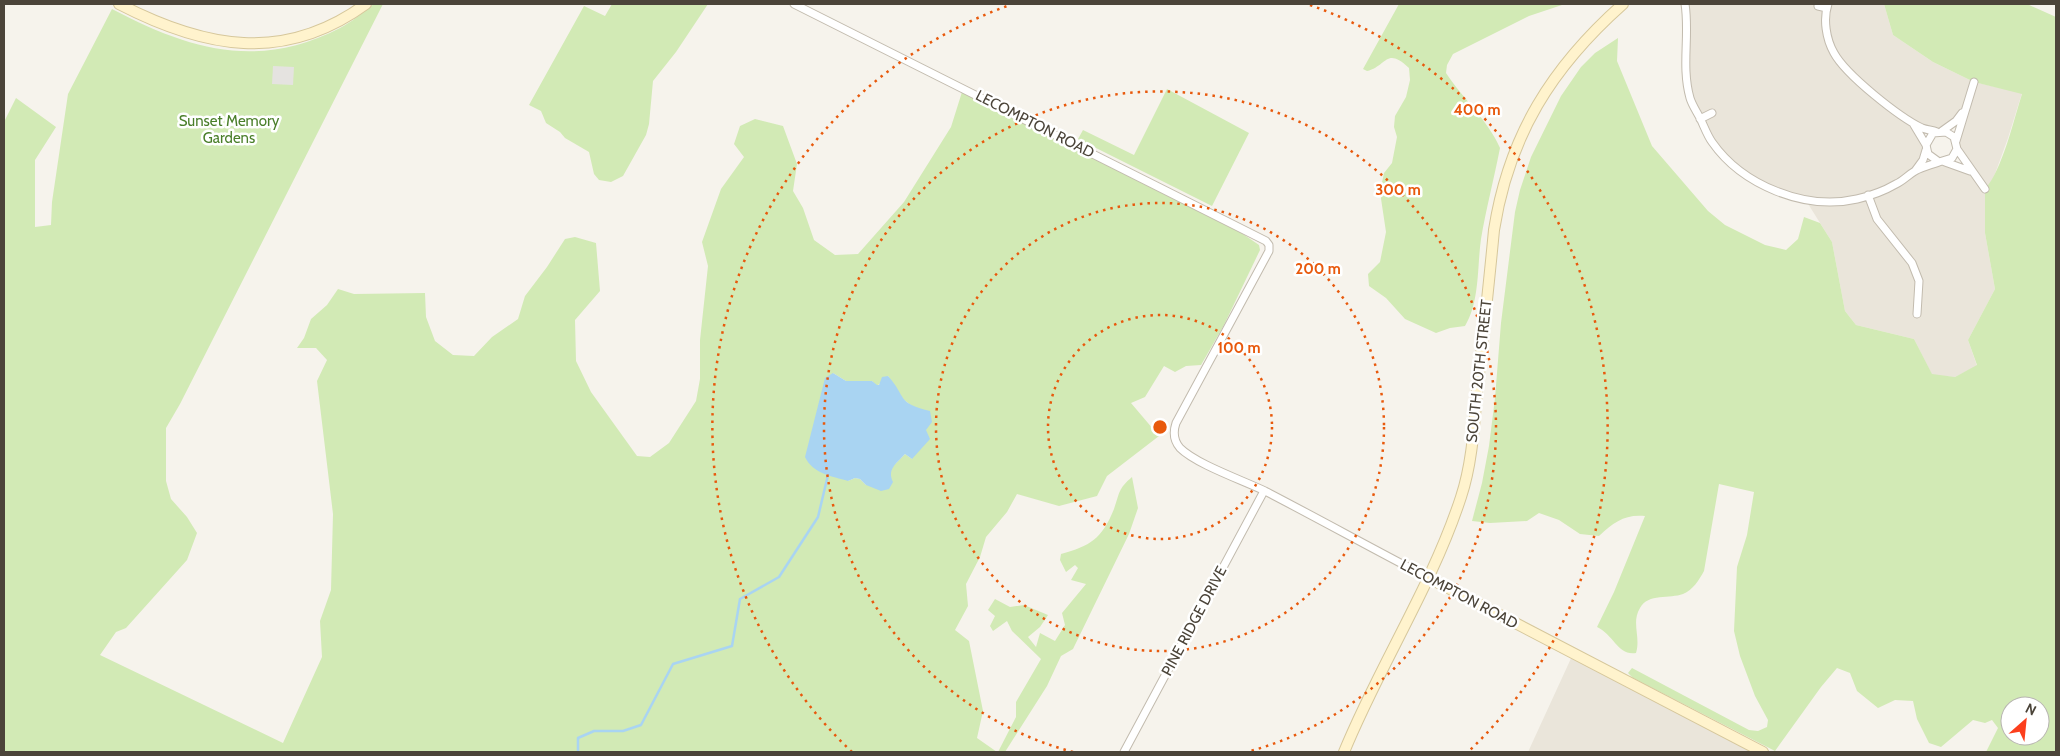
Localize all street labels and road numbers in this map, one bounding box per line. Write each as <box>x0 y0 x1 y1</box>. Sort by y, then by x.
street label: LECOMPTON ROAD <box>973 86 1097 162</box>
street label: SOUTH 20TH STREET <box>1463 299 1495 443</box>
street label: LECOMPTON ROAD <box>1397 555 1521 633</box>
street label: PINE RIDGE DRIVE <box>1158 563 1230 679</box>

